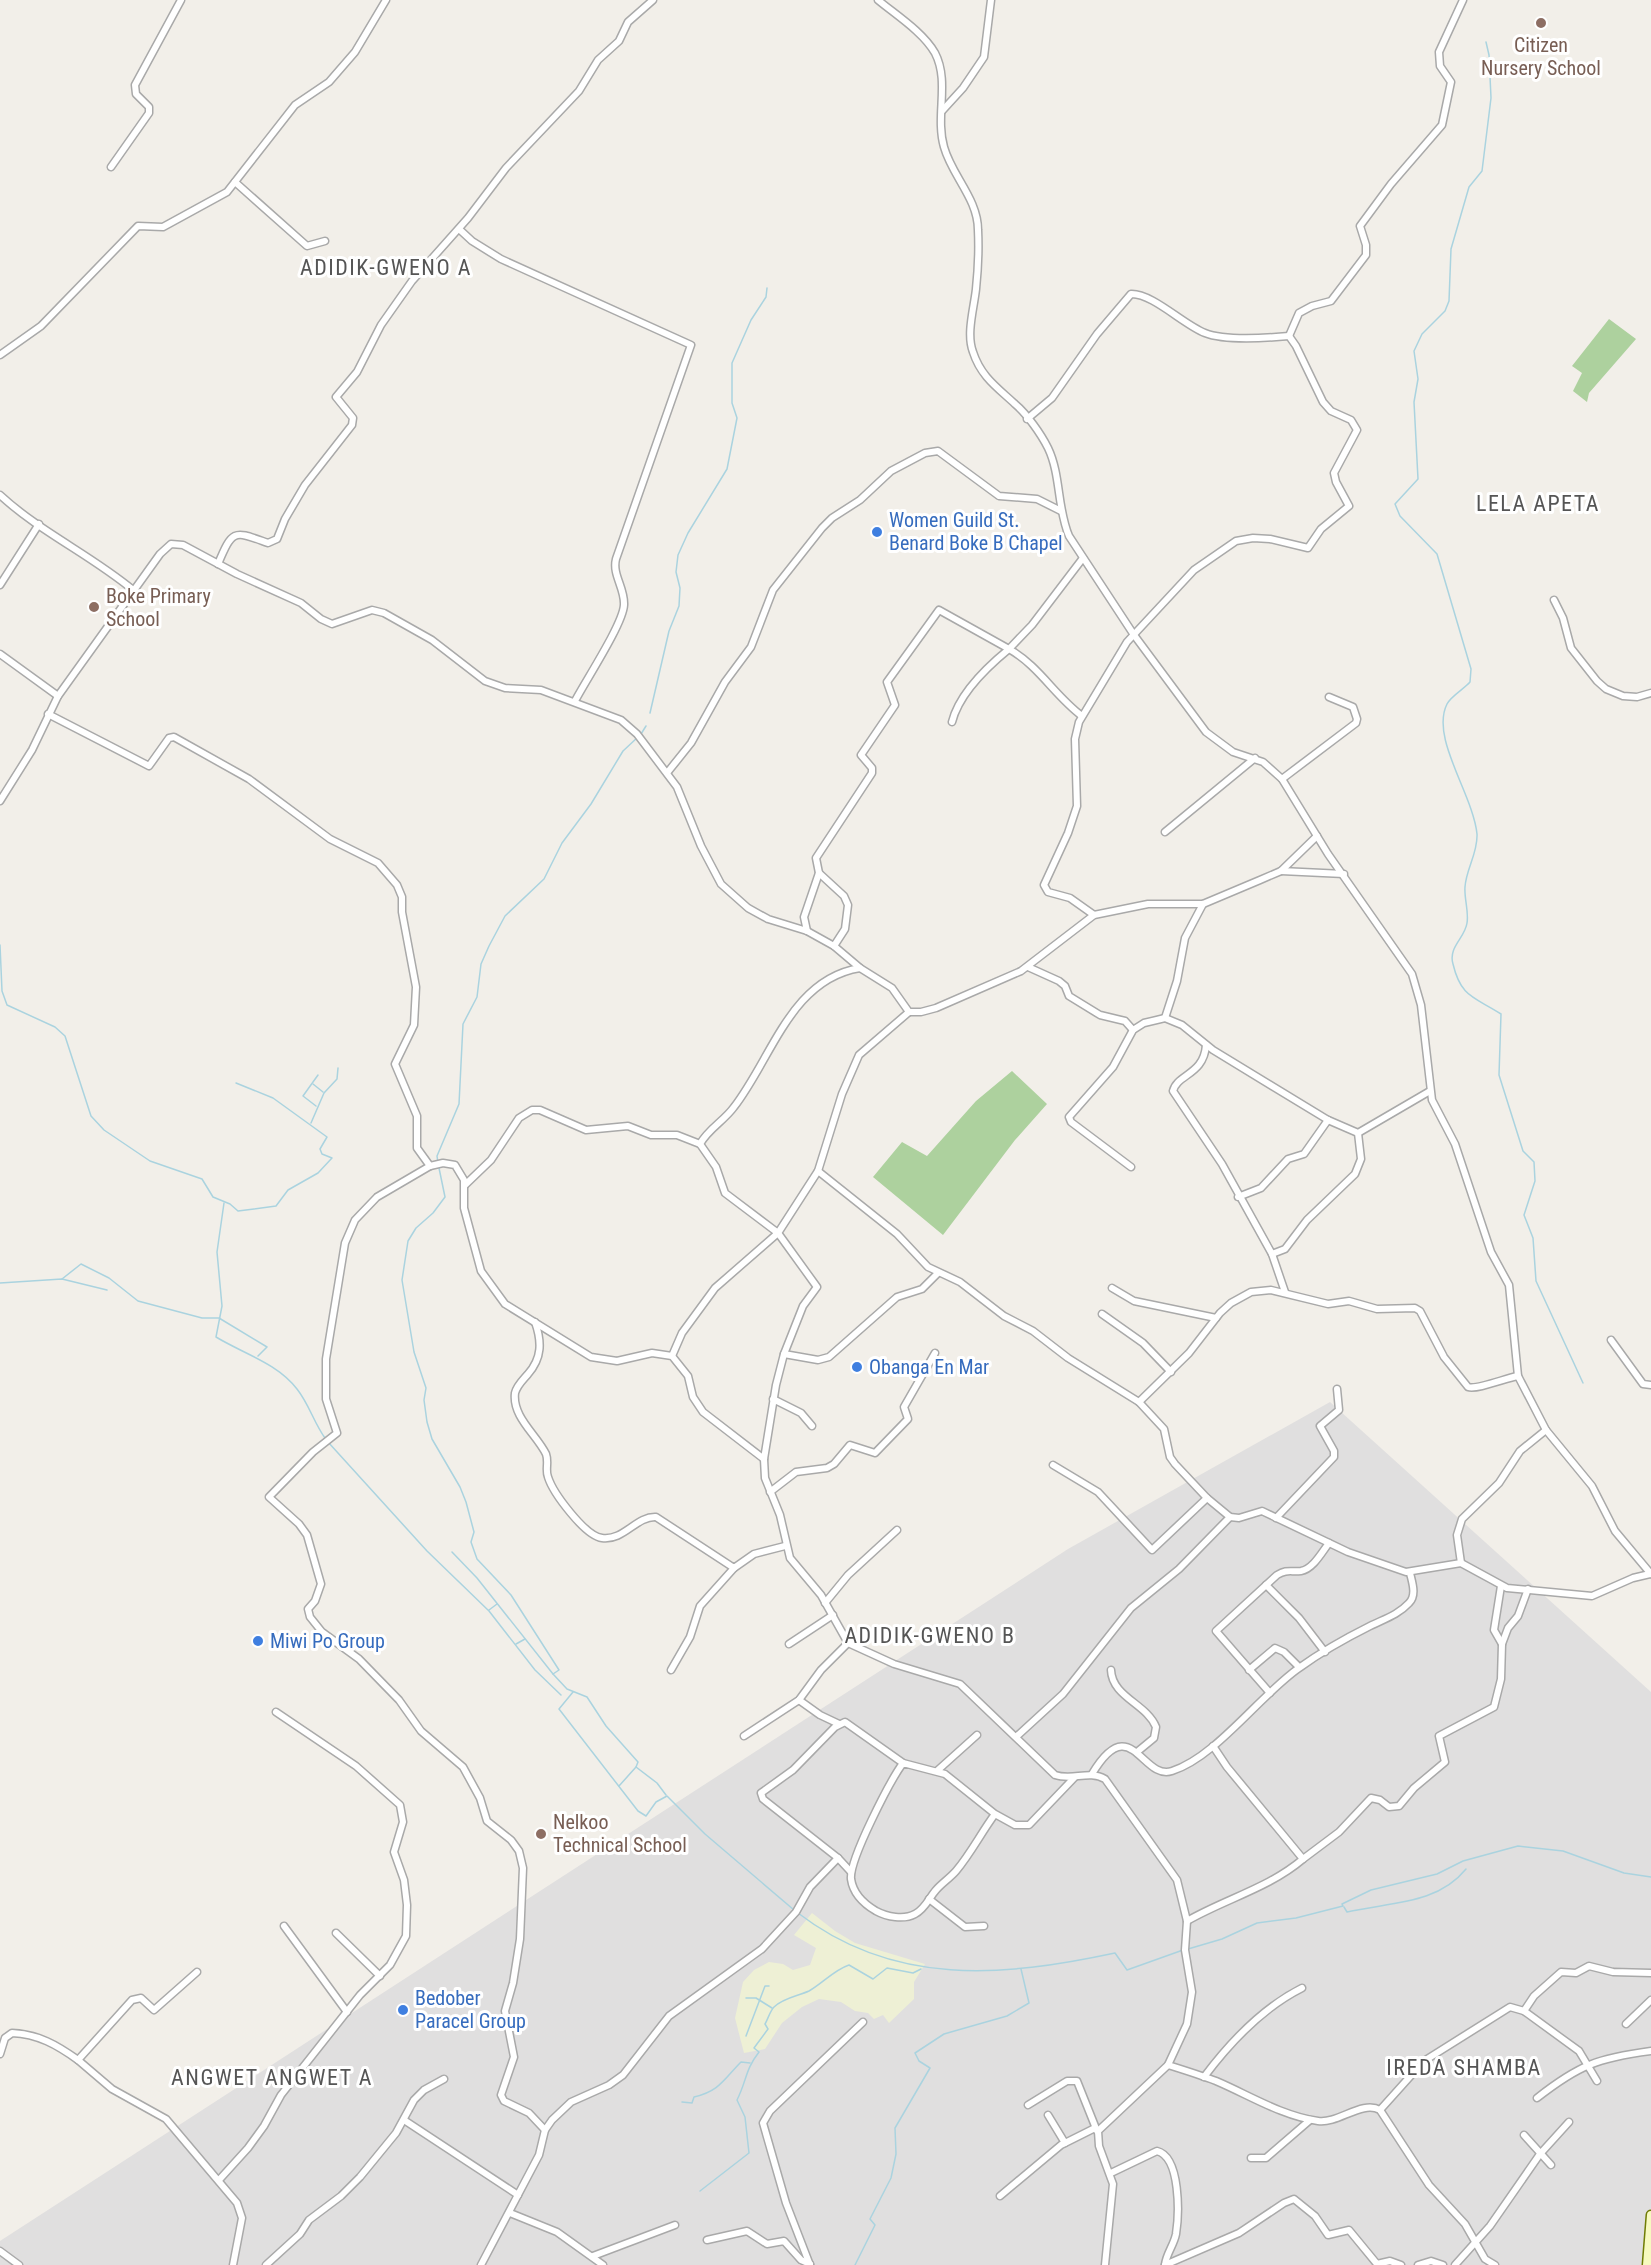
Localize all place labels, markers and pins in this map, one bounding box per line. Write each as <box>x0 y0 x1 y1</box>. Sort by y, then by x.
marker: Citizen Nursery School <box>1534 16 1548 30</box>
place label: Citizen Nursery School <box>1481 33 1601 80</box>
place label: Women Guild St. Benard Boke B Chapel <box>889 508 1063 555</box>
marker: Women Guild St. Benard Boke B Chapel <box>870 525 884 539</box>
place label: Boke Primary School <box>106 584 211 631</box>
marker: Boke Primary School <box>87 600 101 614</box>
place label: Obanga En Mar <box>869 1355 989 1379</box>
marker: Obanga En Mar <box>850 1360 864 1374</box>
place label: Miwi Po Group <box>270 1629 385 1653</box>
marker: Miwi Po Group <box>251 1634 265 1648</box>
place label: Nelkoo Technical School <box>553 1810 687 1857</box>
marker: Nelkoo Technical School <box>534 1827 548 1841</box>
place label: Bedober Paracel Group <box>415 1986 526 2033</box>
marker: Bedober Paracel Group <box>396 2003 410 2017</box>

